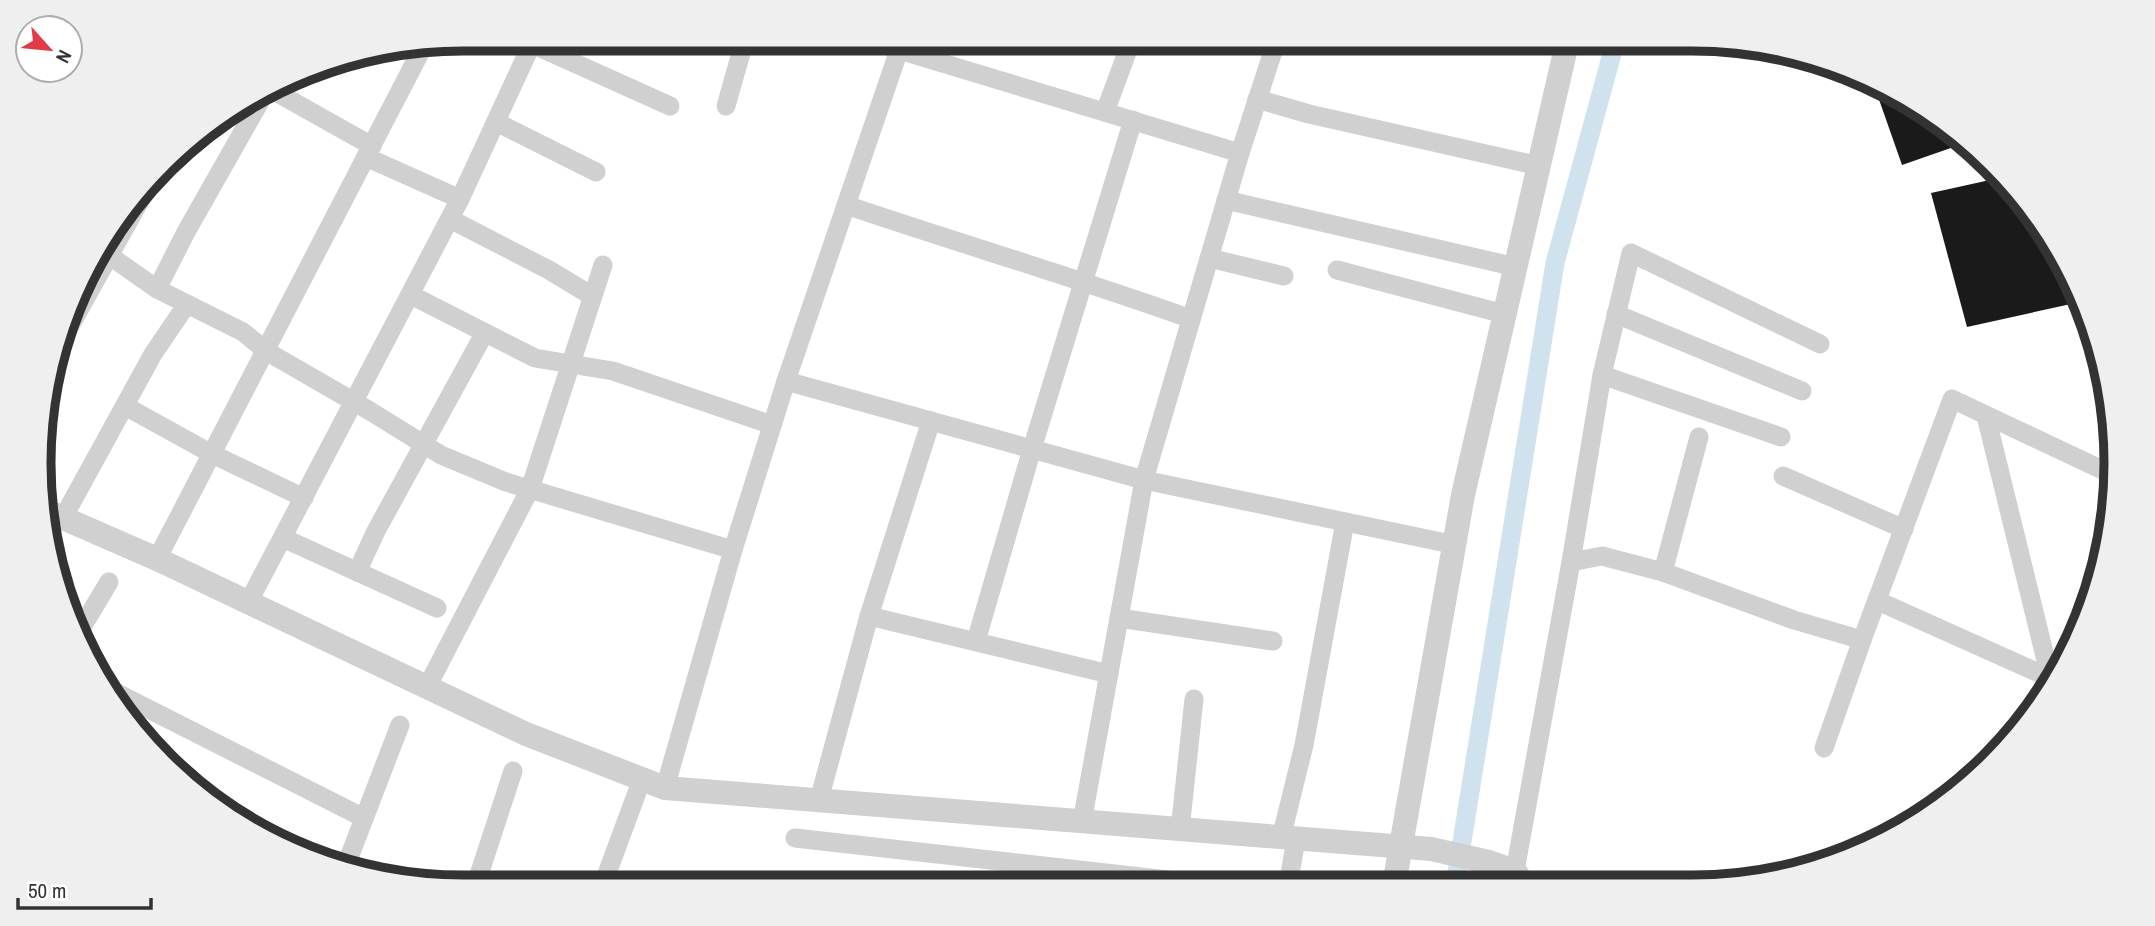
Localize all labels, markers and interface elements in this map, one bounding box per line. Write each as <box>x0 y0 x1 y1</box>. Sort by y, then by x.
north arrow <box>14 14 84 84</box>
text: N <box>50 46 78 68</box>
scale bar <box>18 866 150 910</box>
text: 50 m <box>28 876 66 905</box>

